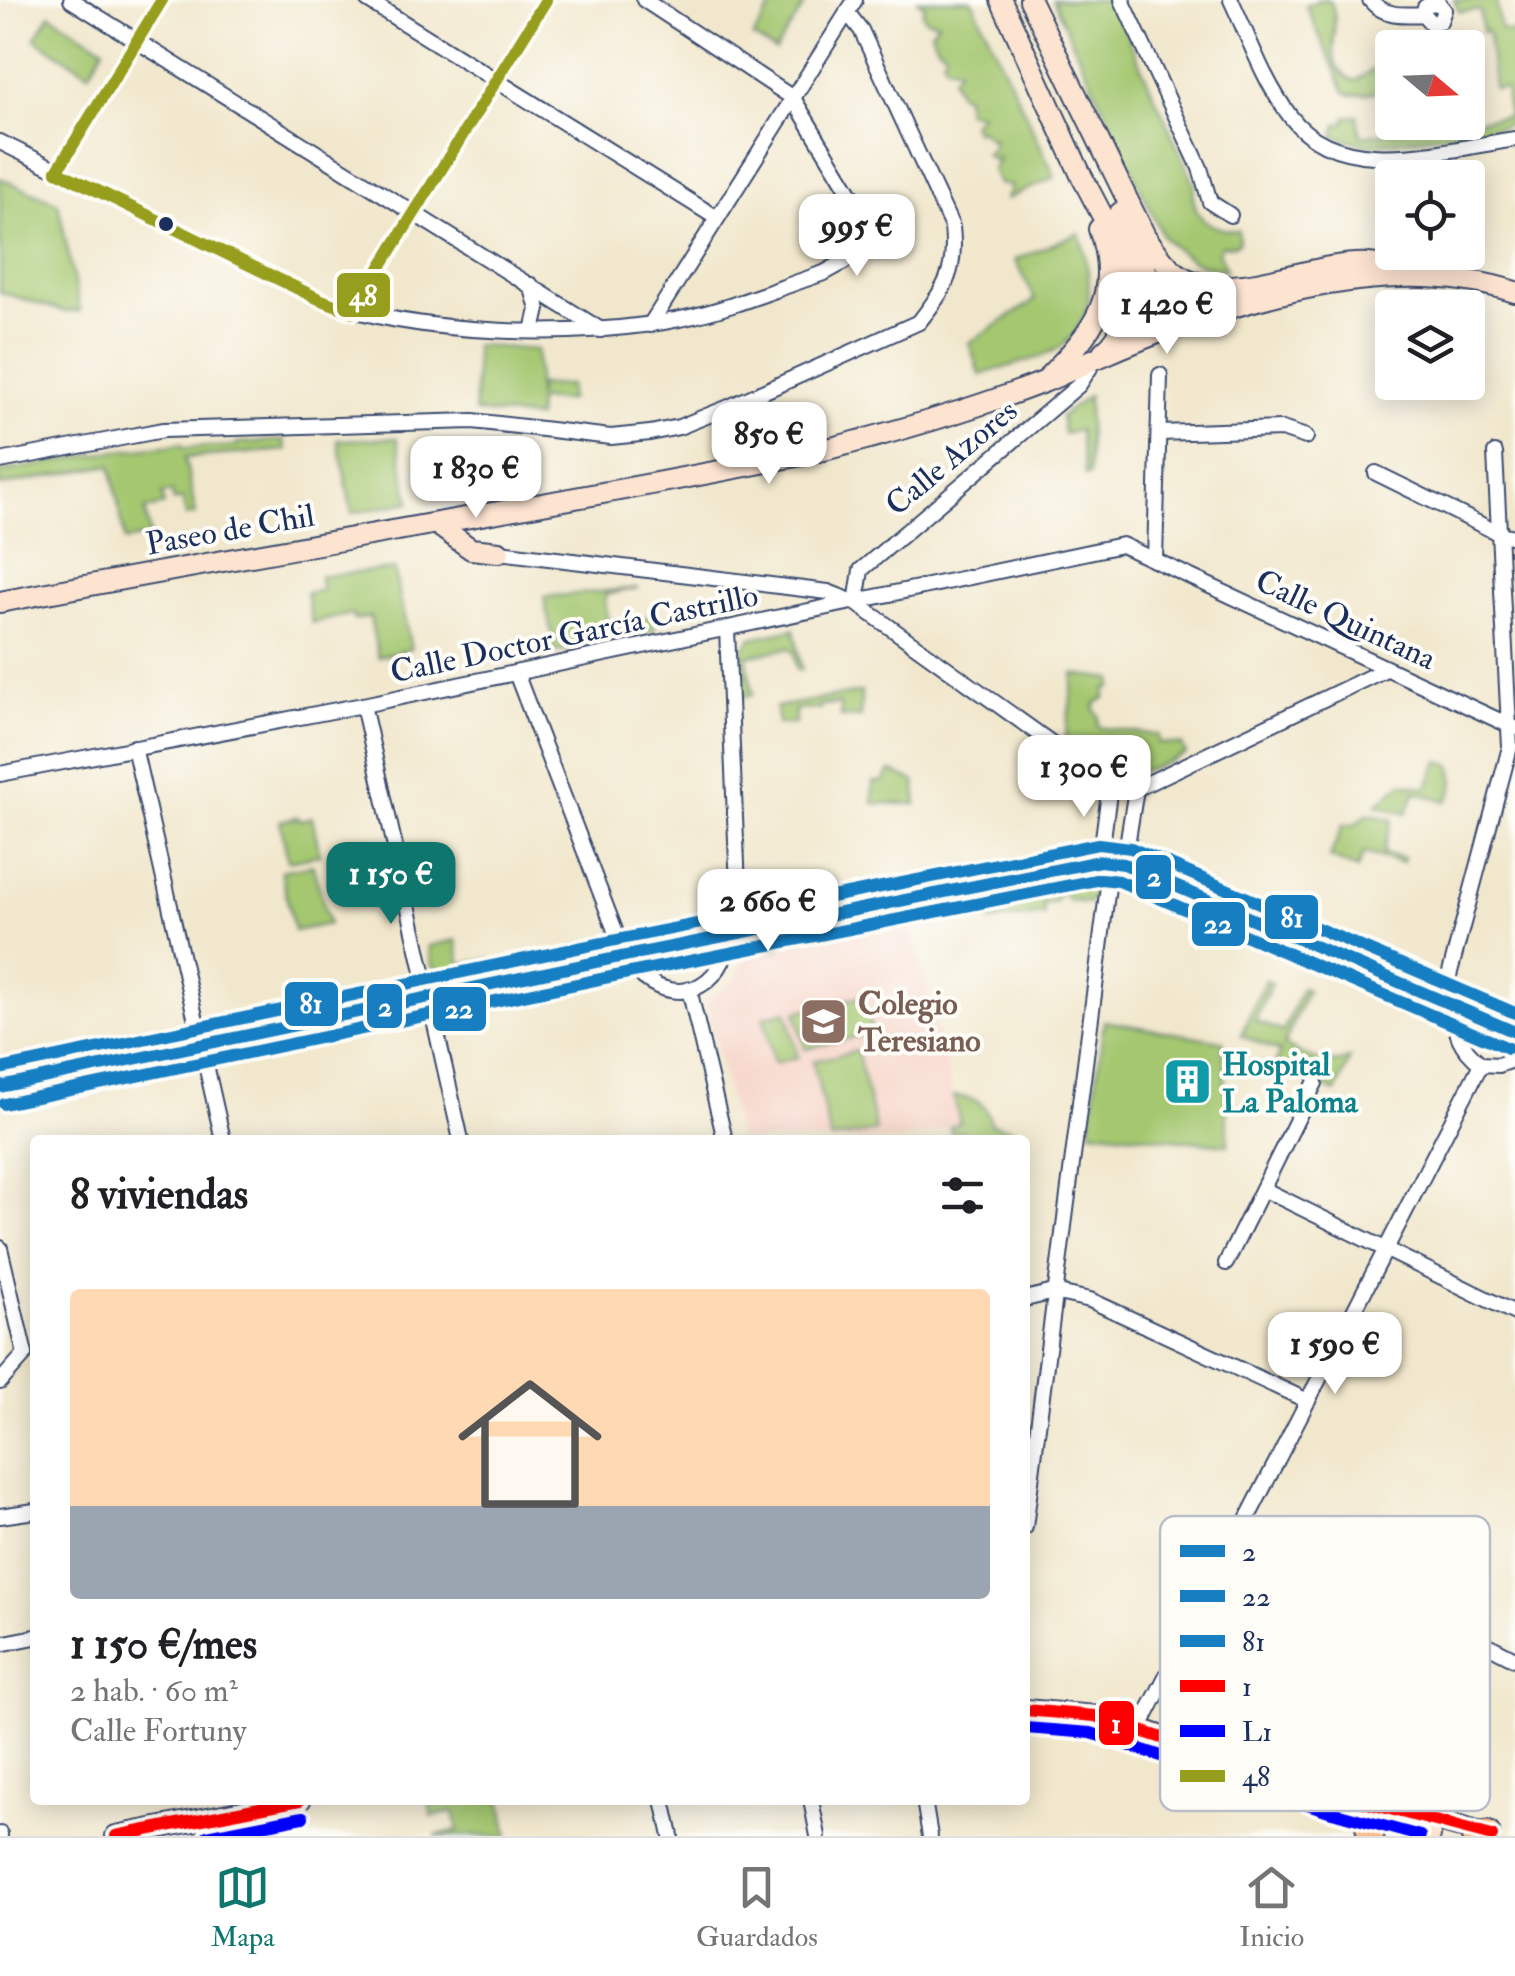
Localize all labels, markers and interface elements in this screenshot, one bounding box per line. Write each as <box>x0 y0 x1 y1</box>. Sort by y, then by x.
north arrow <box>1375 30 1485 140</box>
map controls <box>1375 30 1485 400</box>
button: locate <box>1375 160 1485 270</box>
pin: 995 € <box>787 194 927 279</box>
text: 995 € <box>821 206 893 246</box>
unlabelled marker <box>156 214 176 234</box>
line badge: 48 <box>335 271 392 319</box>
pin: 1 420 € <box>1075 272 1259 357</box>
text: 48 <box>348 279 377 314</box>
text: 1 420 € <box>1120 284 1214 324</box>
button: layers <box>1375 290 1485 400</box>
street label: Calle Azores <box>877 391 1026 525</box>
pin: 850 € <box>699 402 839 487</box>
text: 850 € <box>734 414 804 454</box>
pin: 1 830 € <box>384 436 568 521</box>
text: 1 830 € <box>432 448 520 488</box>
street label: Paseo de Chil <box>143 495 318 564</box>
street label: Calle Quintana <box>1249 561 1443 679</box>
street label: Calle Doctor García Castrillo <box>387 575 762 692</box>
pin: 1 300 € <box>992 735 1176 820</box>
text: 1 300 € <box>1040 747 1128 787</box>
pin: 1 150 € <box>299 842 483 927</box>
line badge: 2 <box>1134 853 1173 901</box>
text: 1 150 € <box>348 854 434 894</box>
text: 2 <box>1147 860 1161 895</box>
pin: 2 660 € <box>676 869 860 954</box>
text: 2 660 € <box>719 881 817 921</box>
line badge: 81 <box>1263 893 1320 941</box>
line badge: 22 <box>1190 900 1247 948</box>
text: 81 <box>1280 901 1304 936</box>
text: 22 <box>1204 907 1232 942</box>
line badge: 81 <box>283 980 340 1028</box>
line badge: 2 <box>365 982 404 1030</box>
place label: Colegio Teresiano <box>857 984 981 1061</box>
line badge: 22 <box>431 985 488 1033</box>
text: 81 <box>299 987 323 1022</box>
text: 2 <box>378 990 392 1025</box>
text: 22 <box>445 992 473 1027</box>
school or university icon: Colegio Teresiano <box>797 995 849 1047</box>
place label: Hospital La Paloma <box>1222 1045 1358 1122</box>
building icon: Hospital La Paloma <box>1161 1056 1213 1108</box>
icon: filters <box>935 1168 990 1223</box>
text: 8 viviendas <box>70 1169 248 1221</box>
pin: 1 590 € <box>1243 1312 1427 1397</box>
text: 1 590 € <box>1290 1324 1380 1364</box>
icon: home <box>440 1354 620 1534</box>
legend <box>1160 1516 1490 1811</box>
text: 2 <box>1242 1535 1256 1570</box>
text: 22 <box>1242 1580 1270 1615</box>
text: 1 150 €/mes <box>70 1619 257 1671</box>
text: 81 <box>1242 1625 1265 1660</box>
text: 1 <box>1242 1670 1252 1705</box>
text: 2 hab. · 60 m² <box>70 1671 238 1711</box>
line badge: 1 <box>1097 1699 1136 1747</box>
text: 1 <box>1111 1707 1121 1742</box>
text: Calle Fortuny <box>70 1711 247 1751</box>
text: L1 <box>1242 1715 1272 1750</box>
text: 48 <box>1242 1760 1270 1795</box>
tab: Mapa <box>211 1860 275 1955</box>
tab: Guardados <box>696 1860 818 1955</box>
tab: Inicio <box>1239 1860 1304 1955</box>

